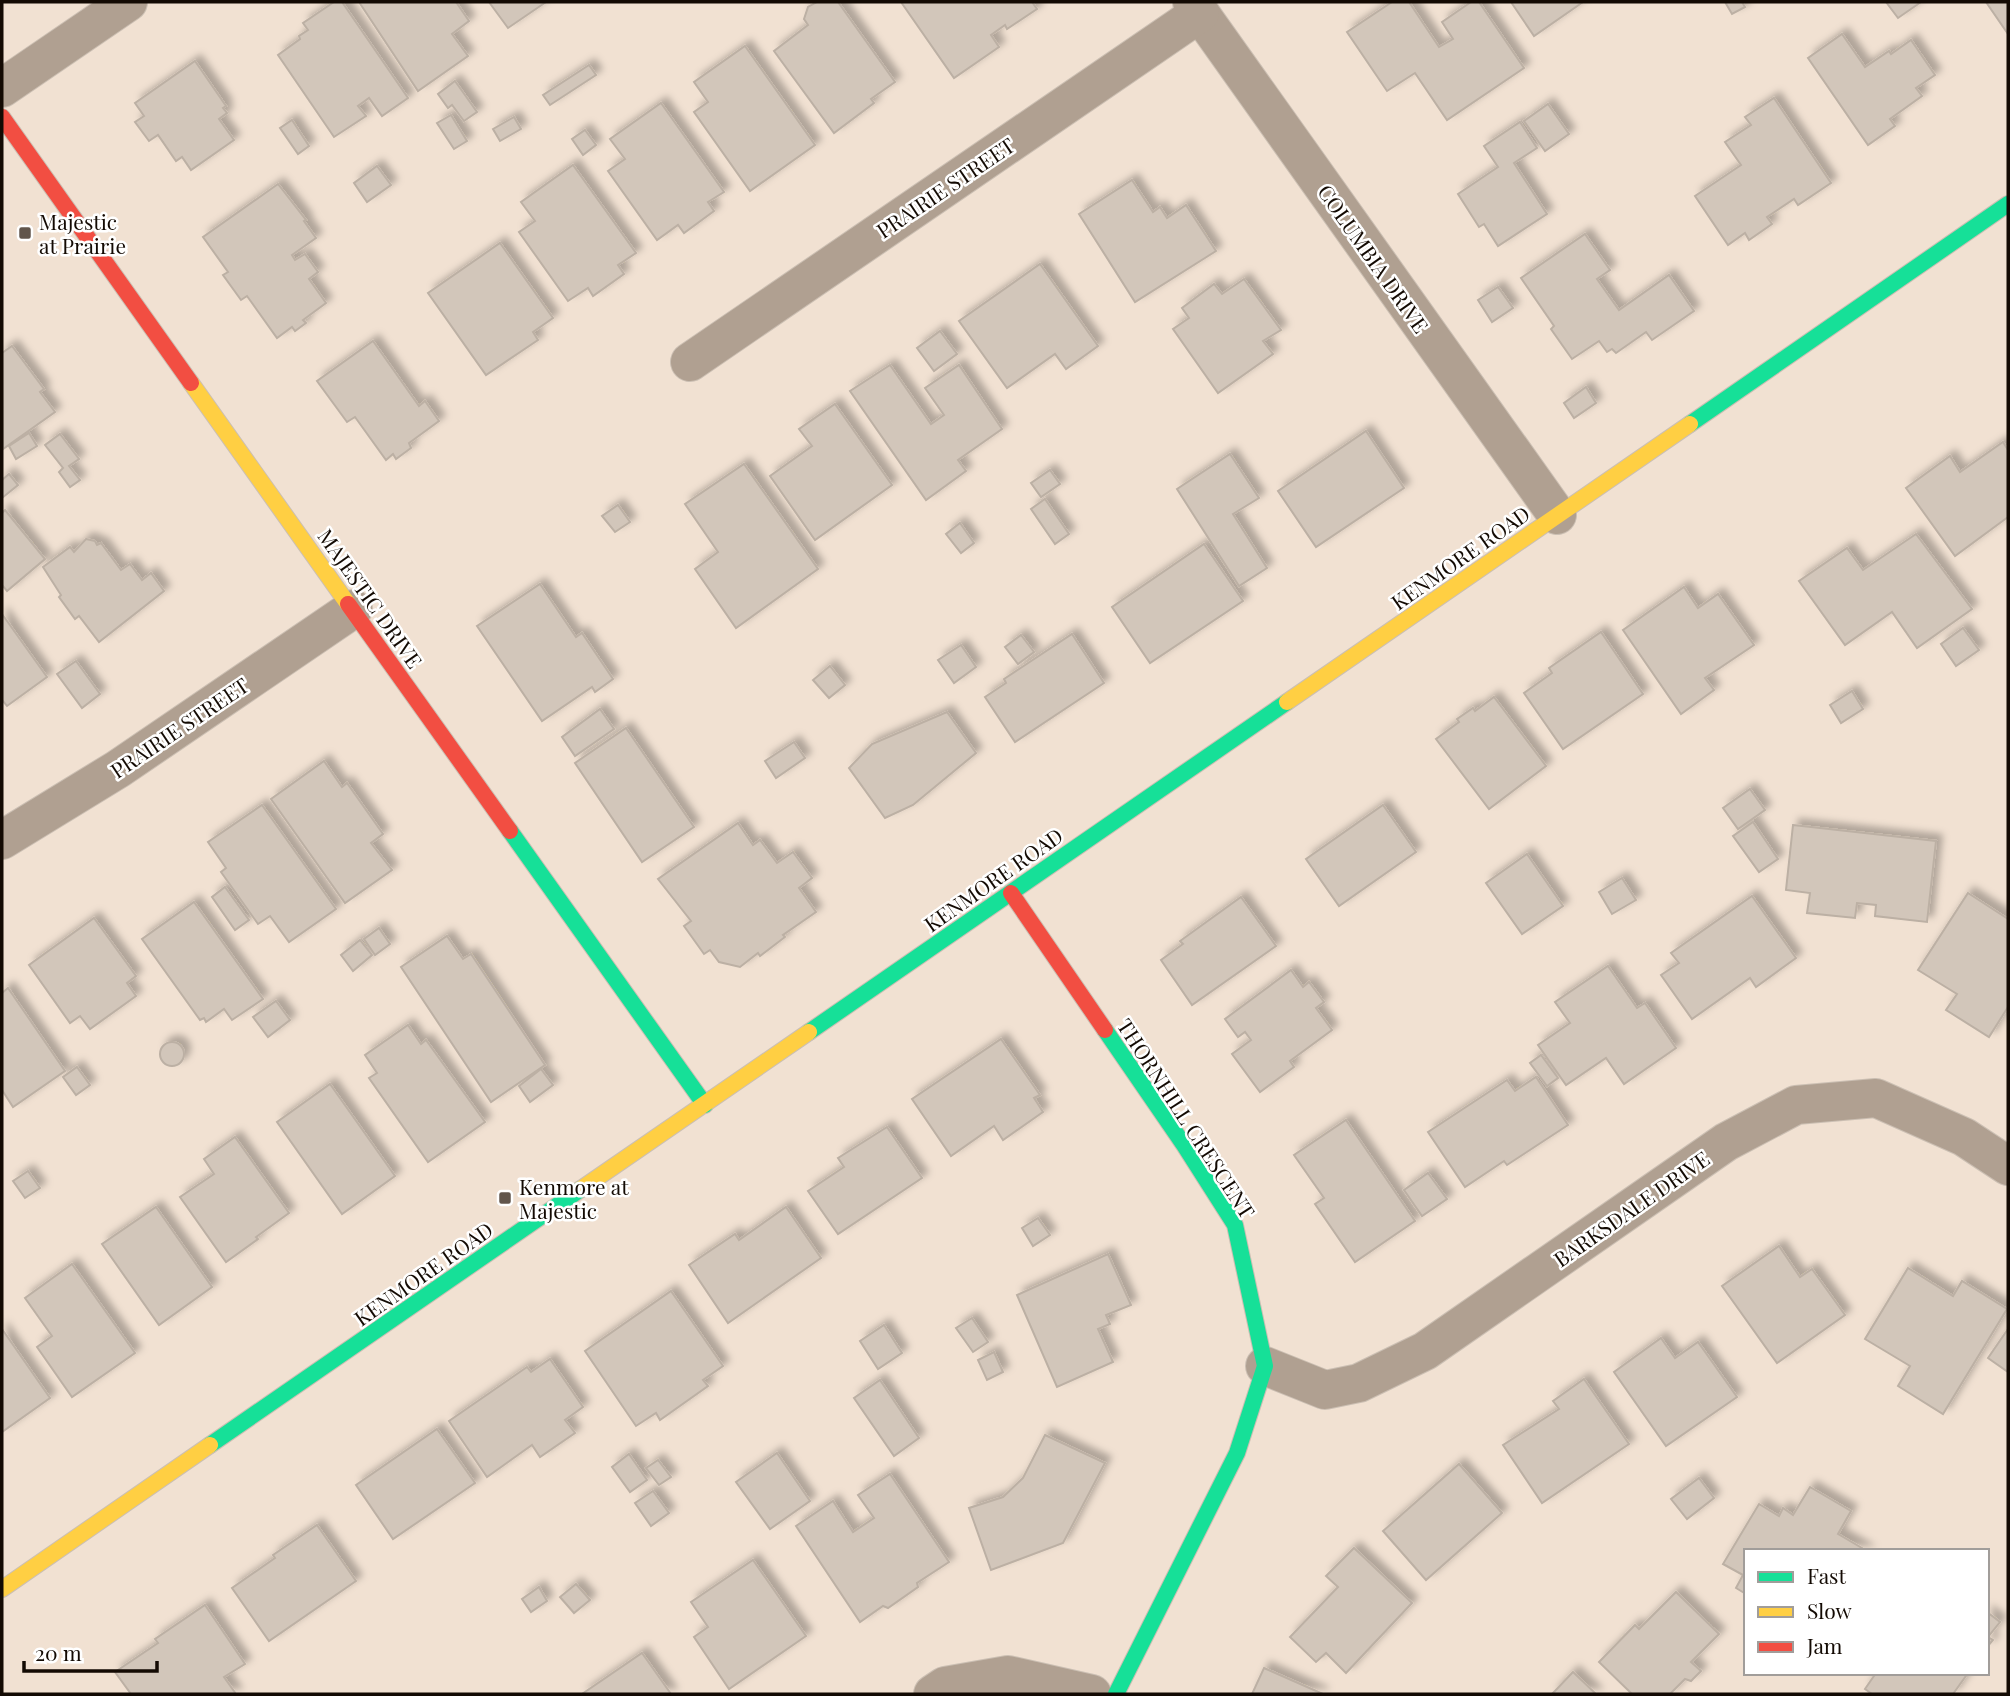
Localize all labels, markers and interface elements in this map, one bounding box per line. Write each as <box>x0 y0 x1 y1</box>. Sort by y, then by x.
street label: PRAIRIE STREET <box>870 130 1020 244</box>
street label: COLUMBIA DRIVE <box>1312 178 1436 338</box>
place label: Majestic at Prairie <box>39 207 126 259</box>
marker: Majestic at Prairie <box>17 225 33 241</box>
street label: KENMORE ROAD <box>1385 499 1535 615</box>
street label: MAJESTIC DRIVE <box>313 523 429 673</box>
street label: PRAIRIE STREET <box>104 670 254 784</box>
street label: KENMORE ROAD <box>918 821 1068 937</box>
street label: THORNHILL CRESCENT <box>1112 1013 1262 1223</box>
street label: BARKSDALE DRIVE <box>1548 1144 1714 1272</box>
place label: Kenmore at Majestic <box>519 1172 629 1224</box>
marker: Kenmore at Majestic <box>497 1190 513 1206</box>
street label: KENMORE ROAD <box>348 1215 498 1331</box>
legend <box>1744 1549 1989 1675</box>
text: Fast <box>1807 1561 1846 1589</box>
text: Slow <box>1807 1596 1852 1624</box>
scale bar <box>24 1630 158 1674</box>
text: Jam <box>1806 1631 1843 1659</box>
text: 20 m <box>35 1638 82 1666</box>

